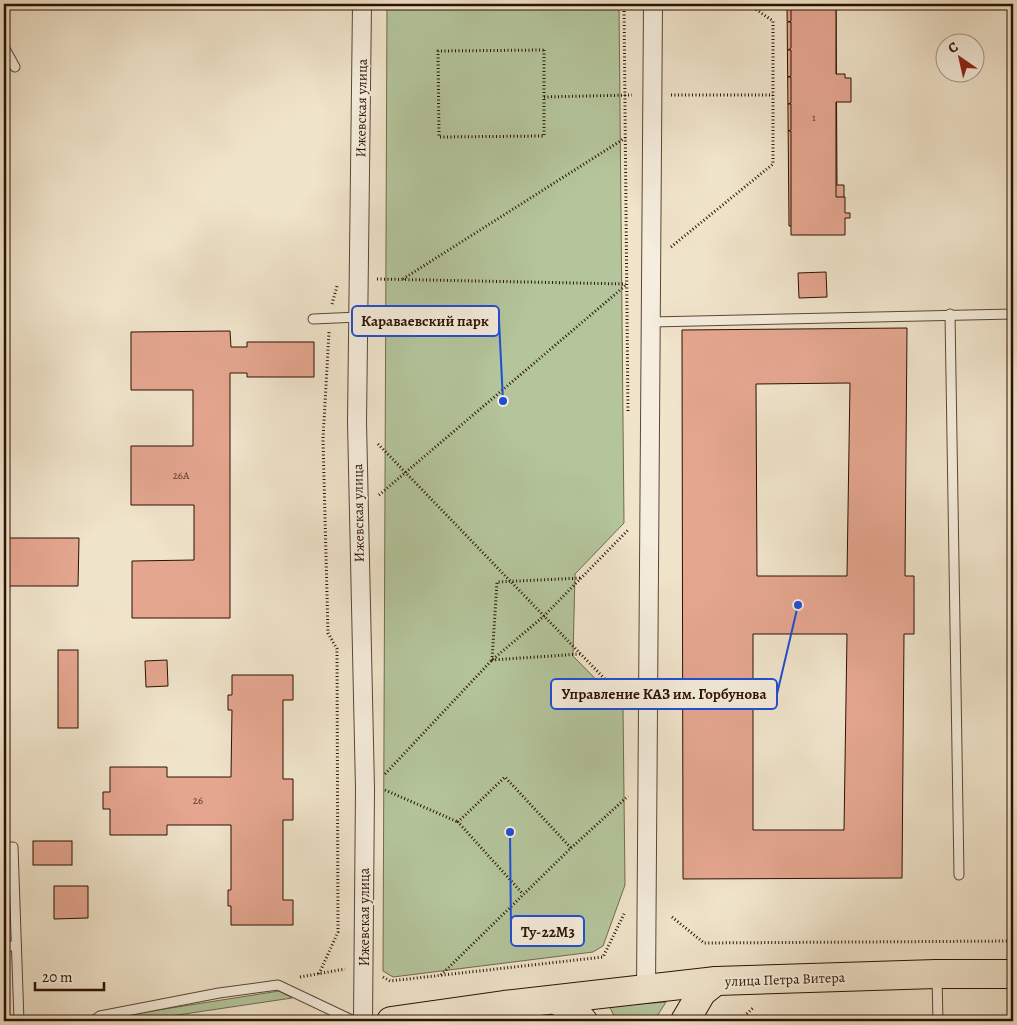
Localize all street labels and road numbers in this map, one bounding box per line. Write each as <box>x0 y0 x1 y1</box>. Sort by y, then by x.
street label: Ижевская улица <box>351 58 372 157</box>
street label: Ижевская улица <box>348 463 369 562</box>
street label: Ижевская улица <box>355 867 374 966</box>
street label: улица Петра Витера <box>724 968 846 991</box>

